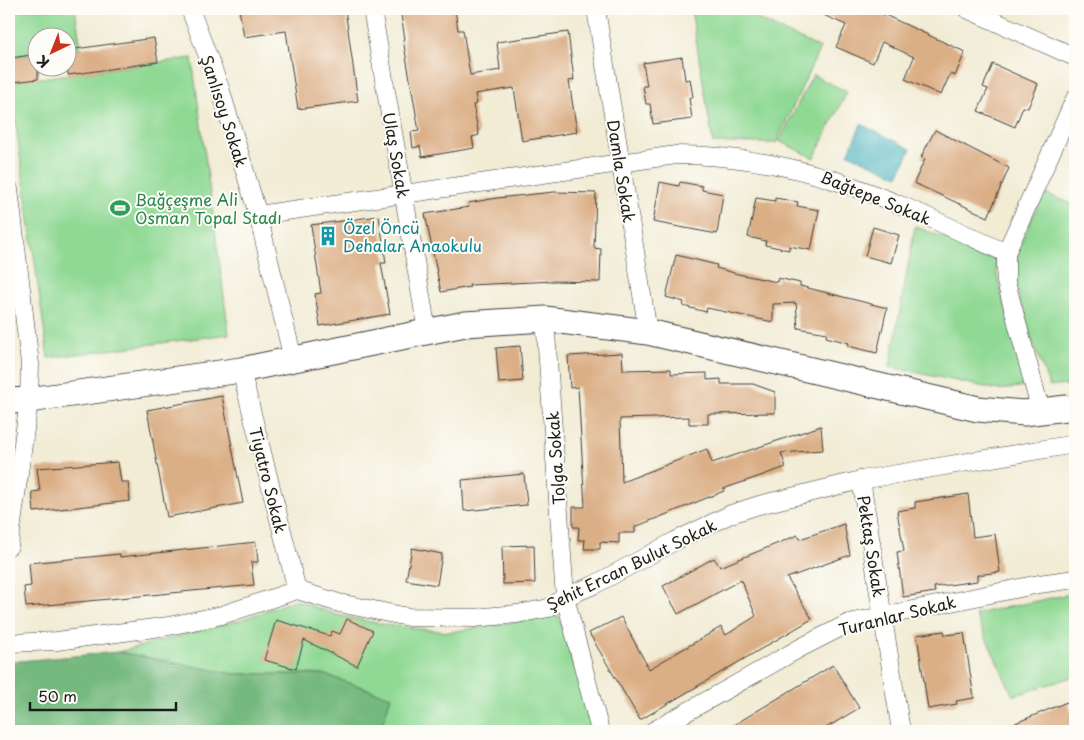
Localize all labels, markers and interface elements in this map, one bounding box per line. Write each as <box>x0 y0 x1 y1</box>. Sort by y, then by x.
north arrow <box>28 28 78 78</box>
text: K <box>32 51 54 73</box>
street label: Şanlısoy Sokak <box>196 52 254 170</box>
street label: Ulaş Sokak <box>378 110 416 200</box>
street label: Damla Sokak <box>602 118 642 224</box>
street label: Bağtepe Sokak <box>817 164 935 230</box>
place label: Bağçeşme Ali Osman Topal Stadı <box>135 187 282 229</box>
sports icon: Bağçeşme Ali Osman Topal Stadı <box>109 197 131 219</box>
place label: Özel Öncü Dehalar Anaokulu <box>343 215 482 257</box>
building icon: Özel Öncü Dehalar Anaokulu <box>317 225 339 247</box>
street label: Tolga Sokak <box>540 410 570 506</box>
street label: Tiyatro Sokak <box>244 424 294 536</box>
street label: Pektaş Sokak <box>852 493 892 599</box>
street label: Şehit Ercan Bulut Sokak <box>542 512 720 616</box>
street label: Turanlar Sokak <box>836 589 958 641</box>
scale bar <box>30 680 176 712</box>
text: 50 m <box>38 684 77 707</box>

